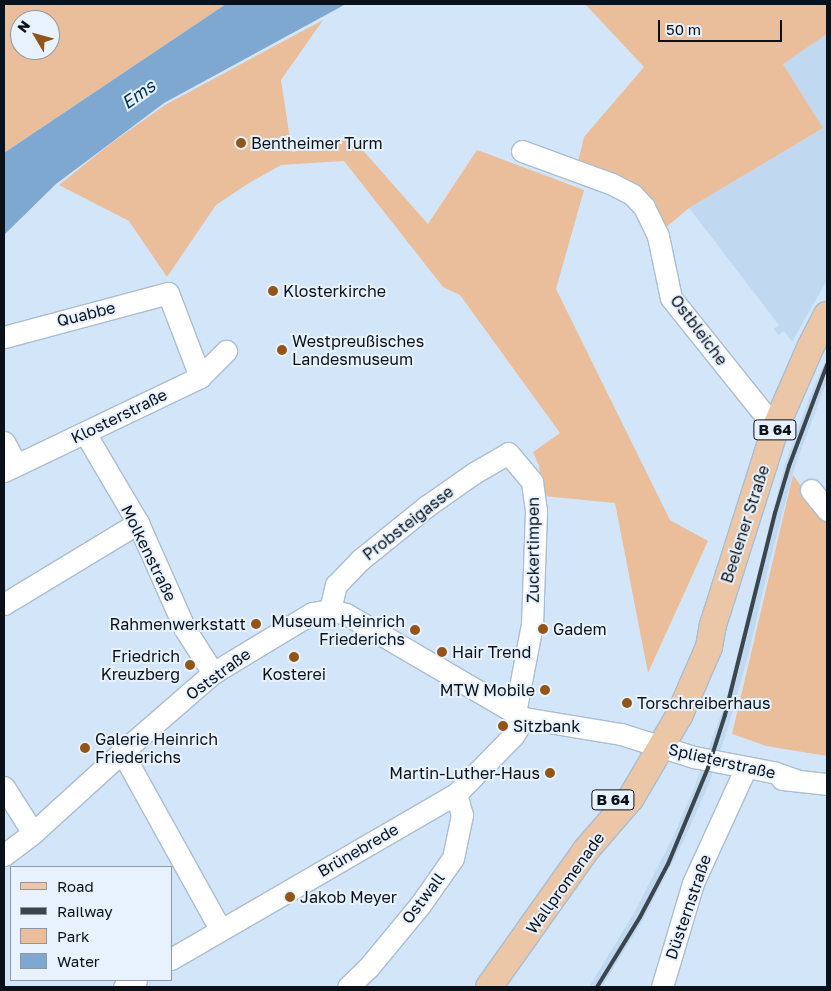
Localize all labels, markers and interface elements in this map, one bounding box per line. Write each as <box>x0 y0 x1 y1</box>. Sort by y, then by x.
north arrow <box>10 10 60 60</box>
scale bar <box>661 10 785 42</box>
text: N <box>13 17 33 36</box>
text: 50 m <box>666 20 701 38</box>
water label: Ems <box>117 75 159 113</box>
place label: Bentheimer Turm <box>251 133 383 153</box>
marker: Bentheimer Turm <box>235 137 247 149</box>
place label: Klosterkirche <box>283 281 386 301</box>
marker: Klosterkirche <box>267 285 279 297</box>
street label: Ostbleiche <box>666 291 732 369</box>
street label: Quabbe <box>55 297 117 331</box>
place label: Westpreußisches Landesmuseum <box>292 331 424 369</box>
marker: Westpreußisches Landesmuseum <box>276 344 288 356</box>
street label: Klosterstraße <box>68 384 170 448</box>
road number: B 64 <box>752 418 798 442</box>
street label: Beelener Straße <box>717 463 773 585</box>
street label: Probsteigasse <box>359 482 457 564</box>
street label: Zuckertimpen <box>523 497 543 603</box>
street label: Molkenstraße <box>117 502 181 604</box>
place label: Museum Heinrich Friederichs <box>271 611 405 649</box>
place label: Rahmenwerkstatt <box>110 614 246 634</box>
marker: Rahmenwerkstatt <box>250 618 262 630</box>
place label: Gadem <box>553 619 607 639</box>
marker: Gadem <box>537 623 549 635</box>
marker: Museum Heinrich Friederichs <box>409 624 421 636</box>
place label: Hair Trend <box>452 642 531 662</box>
street label: Oststraße <box>182 644 254 704</box>
place label: Friedrich Kreuzberg <box>101 646 180 684</box>
marker: Hair Trend <box>436 646 448 658</box>
marker: Kosterei <box>288 651 300 663</box>
marker: Friedrich Kreuzberg <box>184 659 196 671</box>
place label: Kosterei <box>262 664 326 684</box>
place label: MTW Mobile <box>440 680 535 700</box>
marker: MTW Mobile <box>539 684 551 696</box>
place label: Torschreiberhaus <box>637 693 770 713</box>
marker: Torschreiberhaus <box>621 697 633 709</box>
place label: Sitzbank <box>513 716 580 736</box>
marker: Sitzbank <box>497 720 509 732</box>
place label: Galerie Heinrich Friederichs <box>95 729 218 767</box>
street label: Splieterstraße <box>667 739 777 783</box>
marker: Galerie Heinrich Friederichs <box>79 742 91 754</box>
place label: Martin-Luther-Haus <box>389 763 540 783</box>
marker: Martin-Luther-Haus <box>544 767 556 779</box>
road number: B 64 <box>590 788 636 812</box>
street label: Brünebrede <box>314 819 402 881</box>
street label: Wallpromenade <box>522 828 608 938</box>
street label: Düsternstraße <box>661 852 715 962</box>
legend <box>10 866 172 981</box>
street label: Ostwall <box>398 869 448 927</box>
text: Road <box>57 877 94 895</box>
place label: Jakob Meyer <box>300 887 397 907</box>
marker: Jakob Meyer <box>284 891 296 903</box>
text: Railway <box>57 902 113 920</box>
text: Park <box>57 927 89 945</box>
text: Water <box>57 952 100 970</box>

